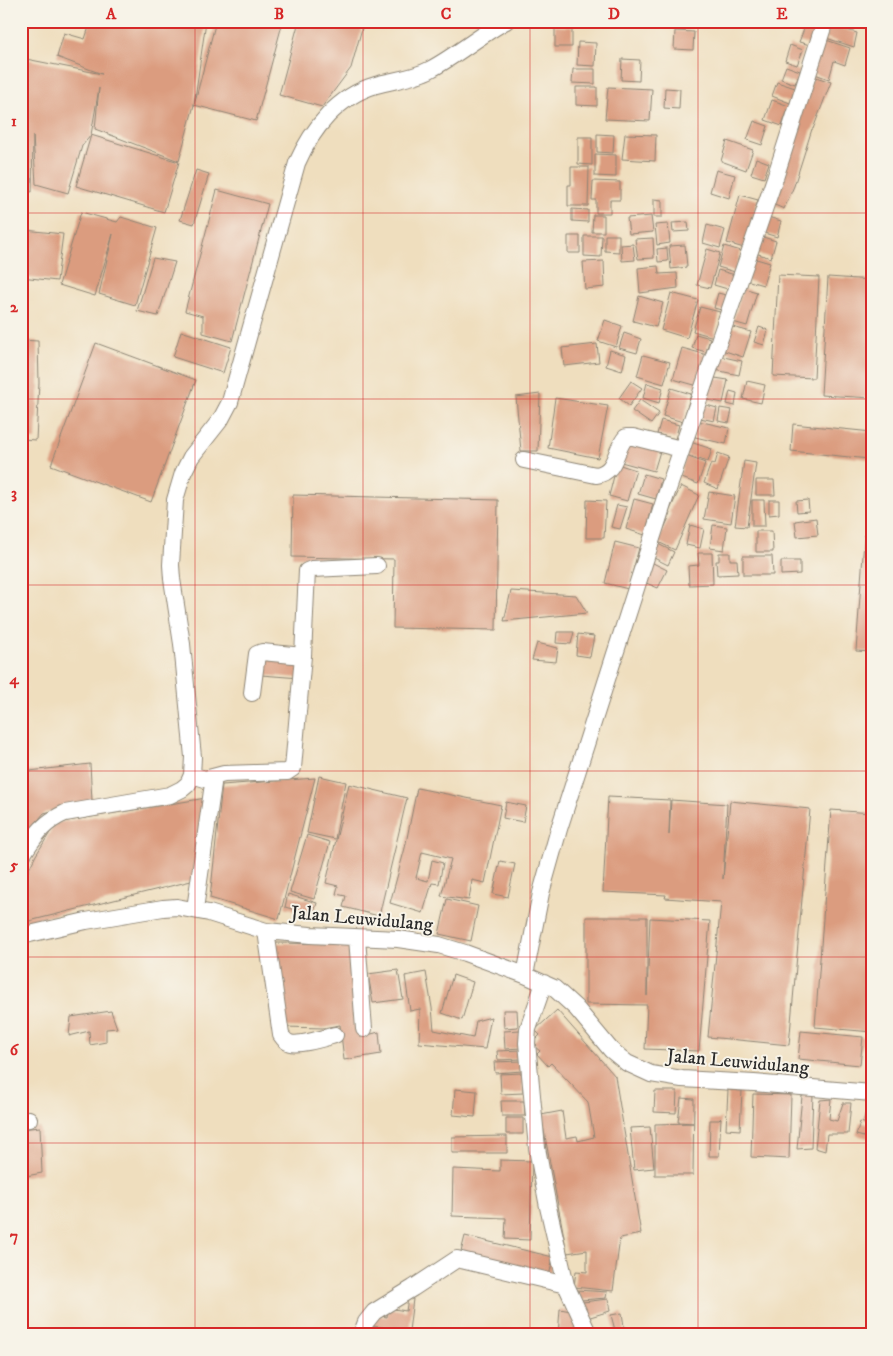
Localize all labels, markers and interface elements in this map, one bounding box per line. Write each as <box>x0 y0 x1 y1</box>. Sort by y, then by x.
text: A <box>105 4 117 24</box>
text: B <box>274 4 284 24</box>
text: C <box>441 4 451 24</box>
text: D <box>608 4 620 24</box>
text: E <box>776 4 788 24</box>
text: 1 <box>11 111 17 131</box>
text: 2 <box>10 297 19 317</box>
text: 3 <box>11 483 17 503</box>
text: 4 <box>8 669 19 689</box>
text: 5 <box>9 855 18 875</box>
street label: Jalan Leuwidulang <box>288 901 435 937</box>
text: 6 <box>10 1040 20 1060</box>
street label: Jalan Leuwidulang <box>664 1044 811 1080</box>
text: 7 <box>10 1226 18 1246</box>

